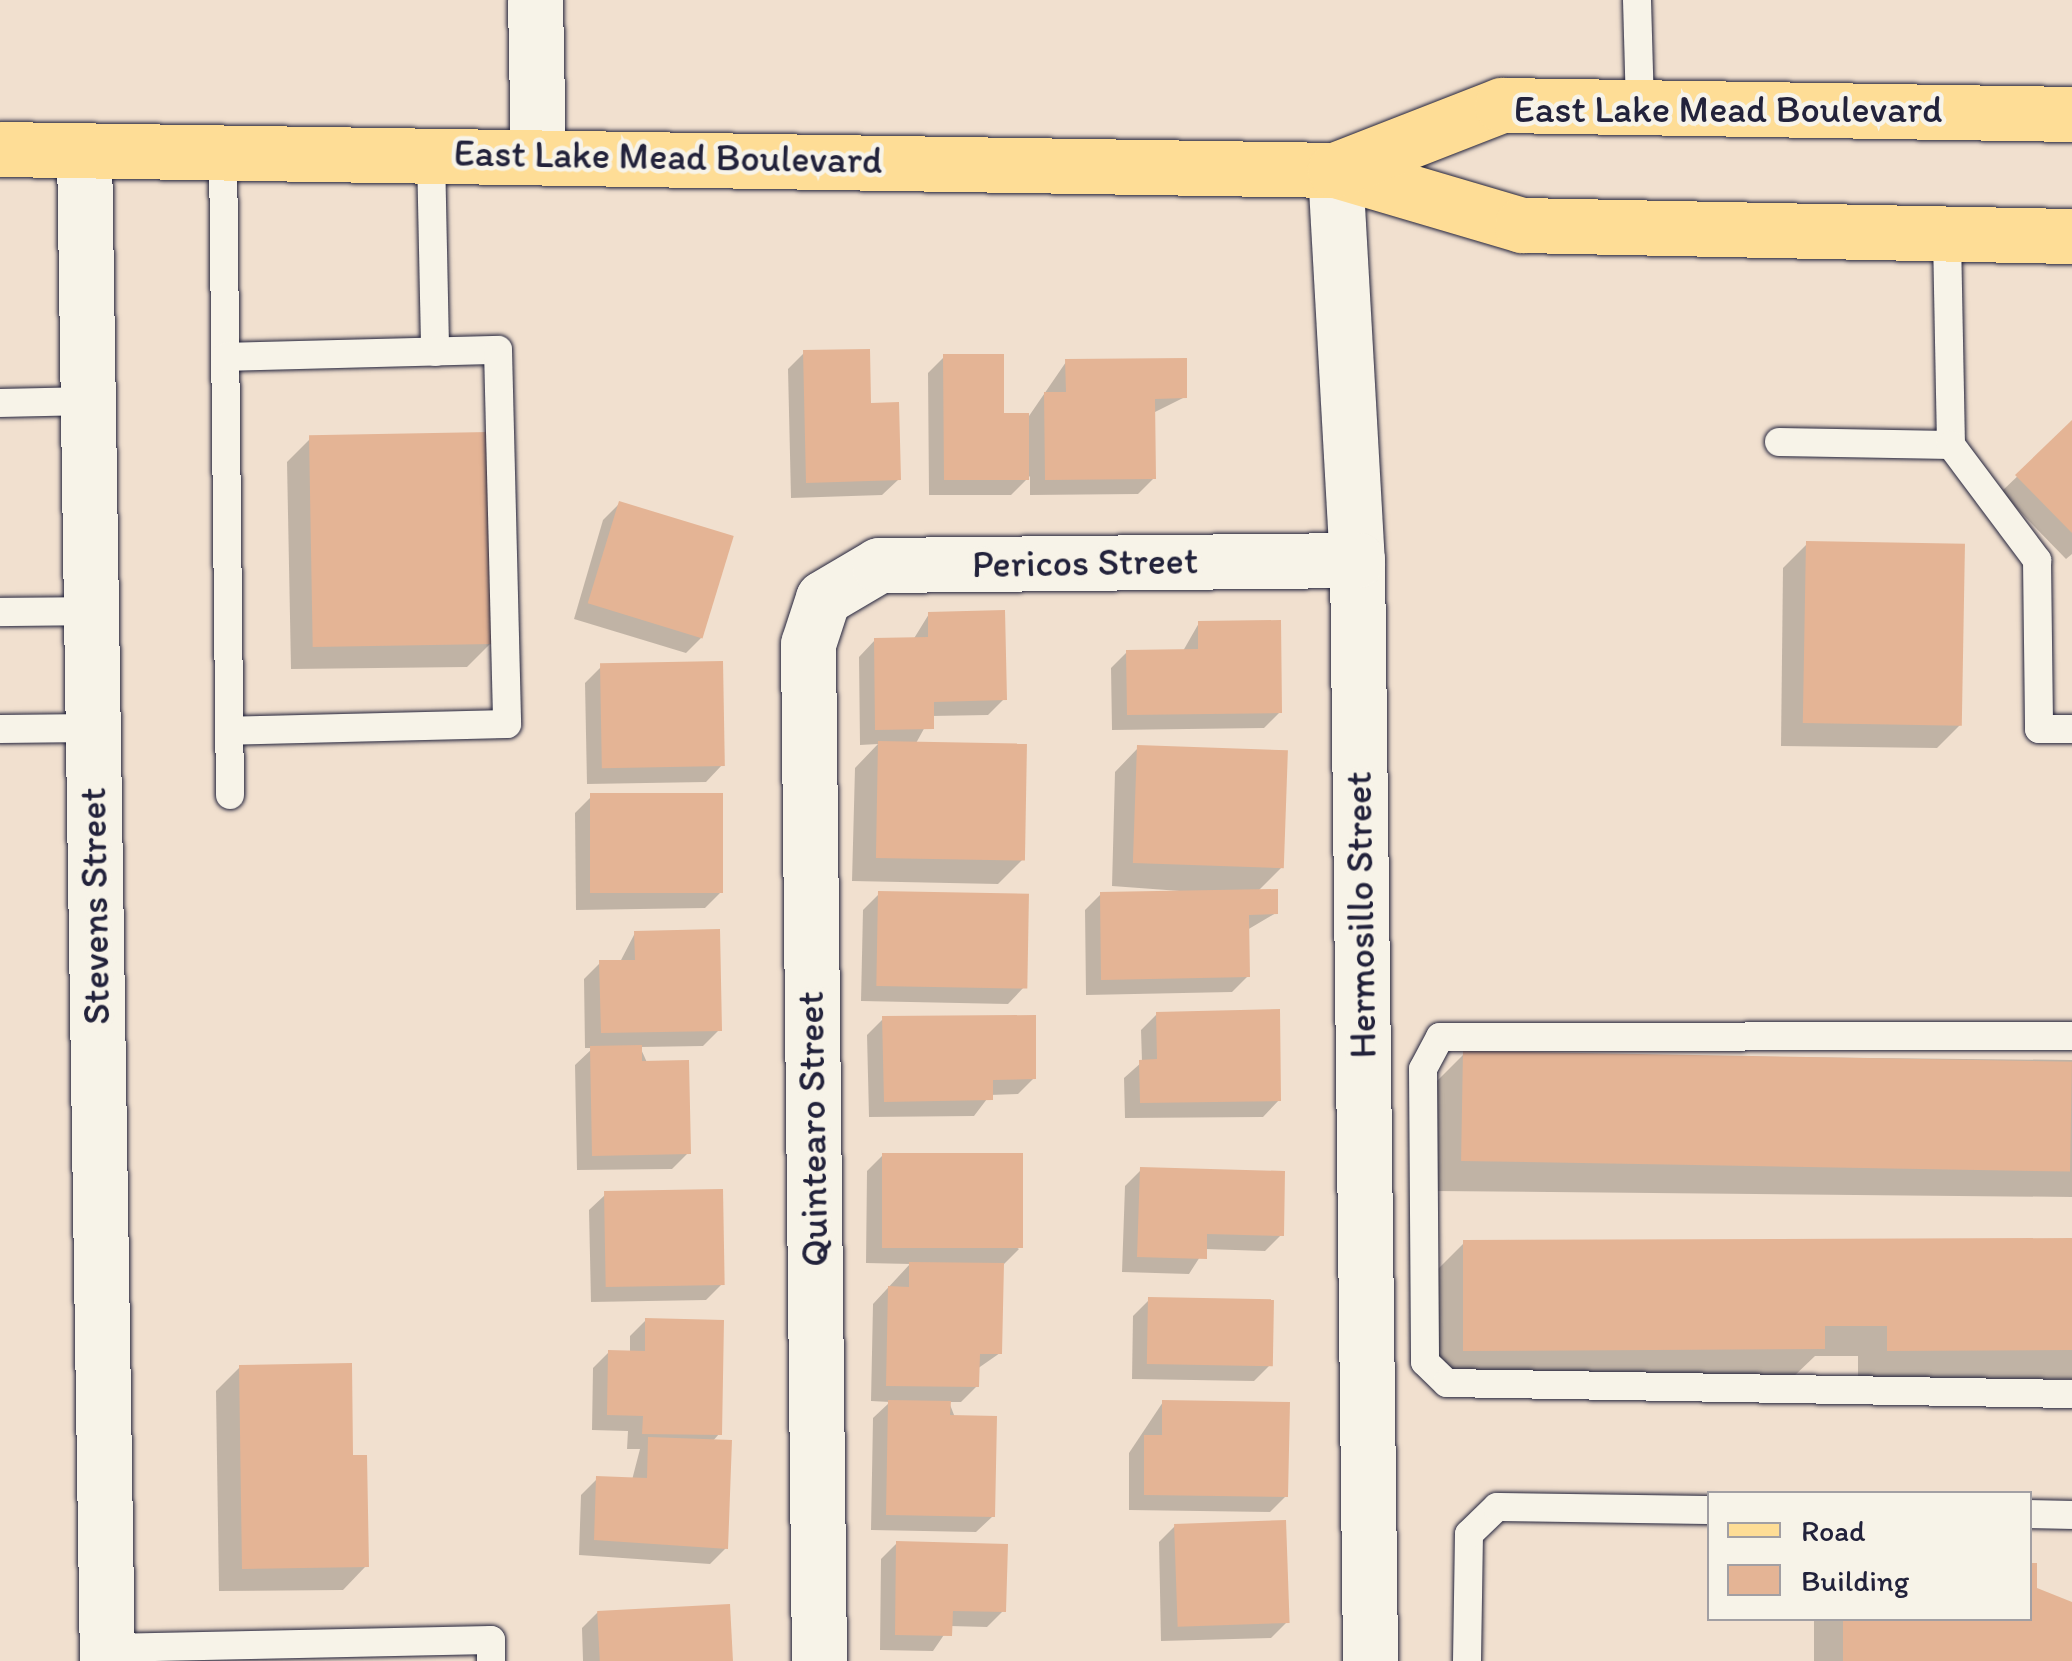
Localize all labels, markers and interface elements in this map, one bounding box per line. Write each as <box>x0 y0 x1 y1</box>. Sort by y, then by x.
street label: East Lake Mead Boulevard <box>1513 87 1943 133</box>
street label: East Lake Mead Boulevard <box>453 130 883 184</box>
street label: Pericos Street <box>972 538 1198 588</box>
street label: Hermosillo Street <box>1336 772 1386 1058</box>
street label: Stevens Street <box>70 787 120 1025</box>
street label: Quintearo Street <box>788 991 838 1267</box>
legend <box>1707 1491 2032 1621</box>
text: Road <box>1801 1512 1866 1549</box>
text: Building <box>1801 1562 1909 1599</box>

